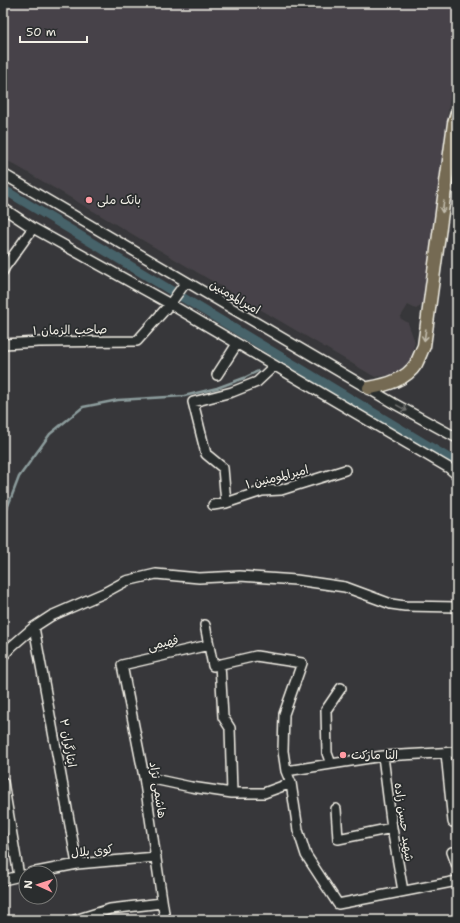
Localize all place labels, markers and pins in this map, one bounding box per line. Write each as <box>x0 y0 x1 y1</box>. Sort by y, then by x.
place label: بانک ملی <box>97 192 141 208</box>
marker: بانک ملی <box>84 195 94 205</box>
place label: النا مارکت <box>351 747 398 763</box>
marker: النا مارکت <box>338 750 348 760</box>

